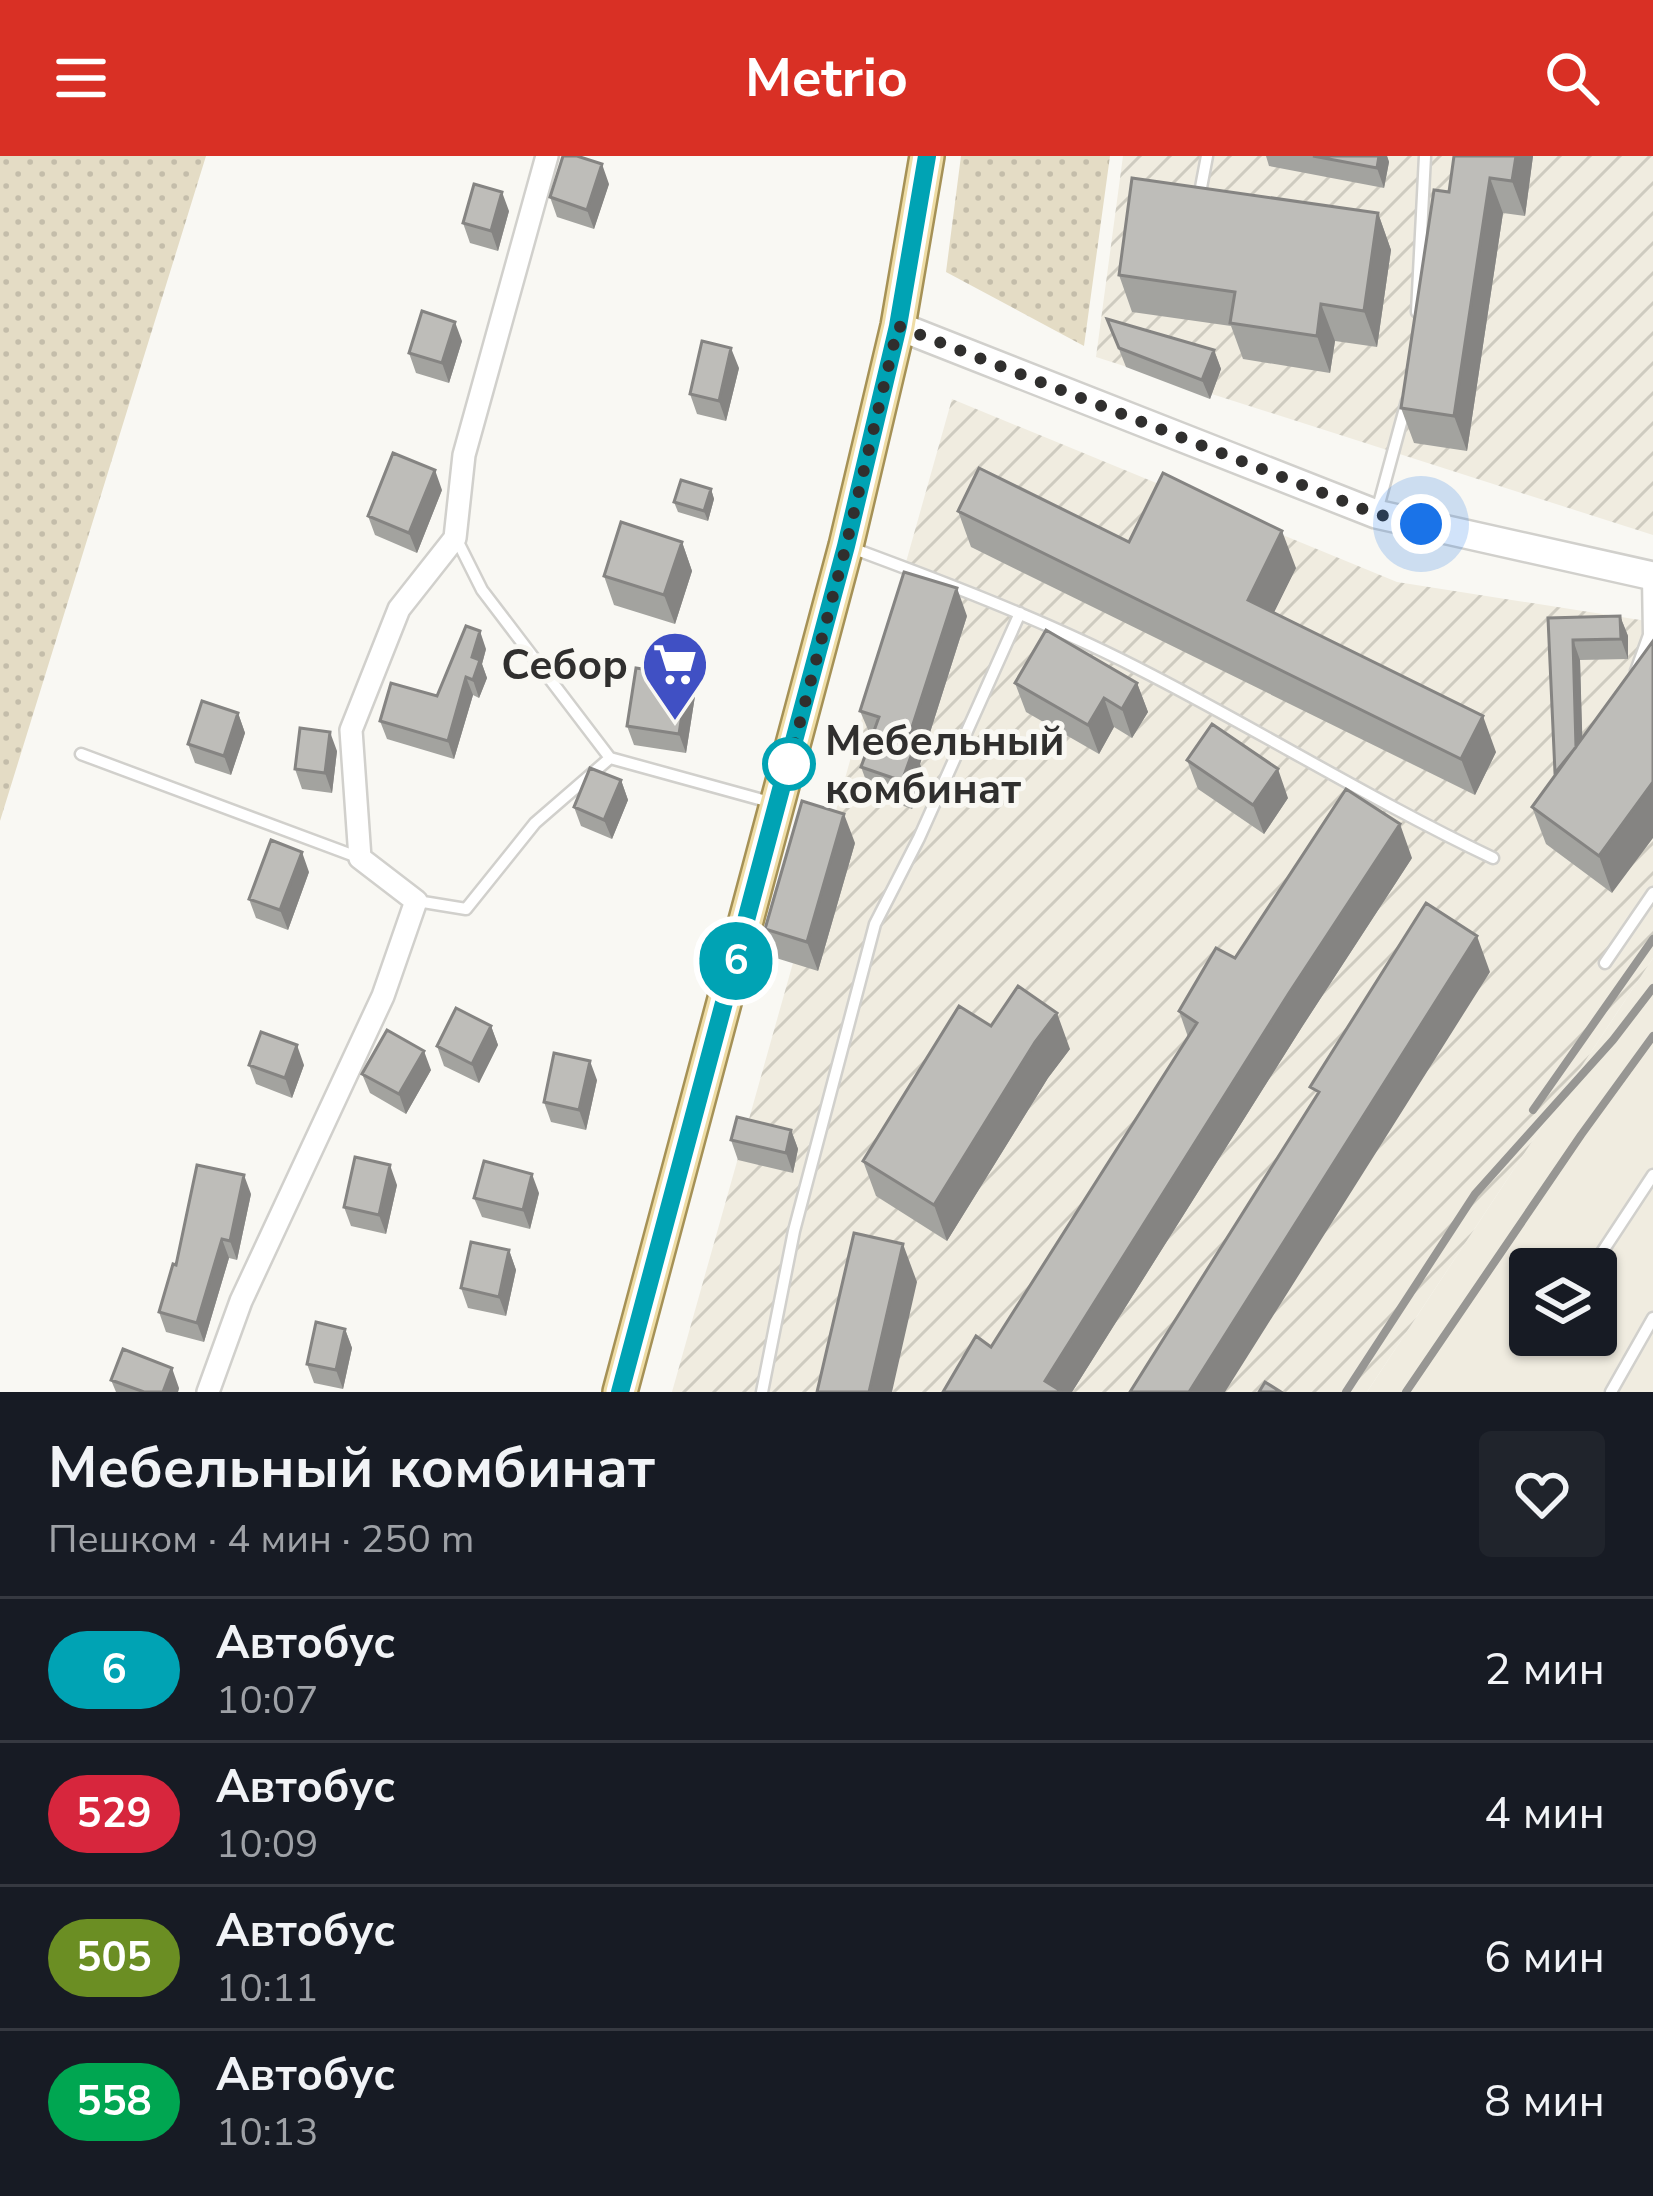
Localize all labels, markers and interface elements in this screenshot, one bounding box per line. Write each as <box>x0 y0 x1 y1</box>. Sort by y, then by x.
text: Metrio <box>745 41 908 115</box>
icon: menu <box>48 45 114 111</box>
icon: search <box>1539 45 1605 111</box>
your location <box>1391 494 1451 554</box>
supermarket icon: Себор <box>640 629 710 723</box>
place label: Себор <box>501 637 628 694</box>
place label: Мебельный комбинат <box>825 713 1065 818</box>
marker: Мебельный комбинат <box>764 739 814 789</box>
line badge: 6 <box>697 922 775 1000</box>
text: 6 <box>723 932 749 989</box>
map controls <box>1509 1248 1617 1356</box>
button: layers <box>1509 1248 1617 1356</box>
text: Мебельный комбинат <box>48 1429 655 1507</box>
button: heart <box>1479 1431 1605 1557</box>
text: Пешком · 4 мин · 250 m <box>48 1513 474 1566</box>
text: Автобус <box>216 1613 395 1674</box>
text: 2 мин <box>1484 1639 1605 1700</box>
text: 6 <box>101 1641 127 1698</box>
text: 10:07 <box>216 1674 319 1727</box>
text: Автобус <box>216 1757 395 1818</box>
text: 4 мин <box>1484 1783 1605 1844</box>
text: 529 <box>76 1785 152 1842</box>
text: 10:09 <box>216 1818 319 1871</box>
text: Автобус <box>216 1901 395 1962</box>
text: 6 мин <box>1484 1927 1605 1988</box>
text: 505 <box>76 1929 152 1986</box>
text: 10:11 <box>216 1962 319 2015</box>
text: Автобус <box>216 2045 395 2106</box>
text: 8 мин <box>1484 2071 1605 2132</box>
text: 558 <box>76 2073 152 2130</box>
text: 10:13 <box>216 2106 319 2159</box>

